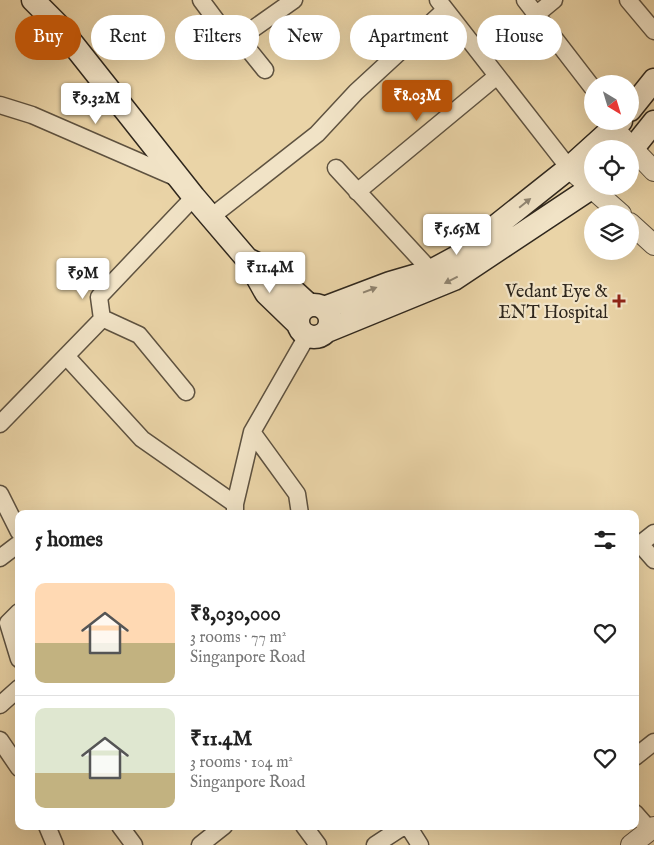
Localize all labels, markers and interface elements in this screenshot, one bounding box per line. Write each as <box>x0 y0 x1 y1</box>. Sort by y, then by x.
chip: Buy <box>15 15 81 60</box>
chip: Rent <box>91 15 165 60</box>
chip: Filters <box>175 15 259 60</box>
chip: New <box>269 15 340 60</box>
chip: Apartment <box>350 15 467 60</box>
chip: House <box>477 15 562 60</box>
north arrow <box>584 75 639 130</box>
map controls <box>584 75 639 260</box>
pin: ₹8.03M <box>376 80 458 122</box>
pin: ₹9.32M <box>55 82 137 125</box>
text: ₹8.03M <box>393 86 441 106</box>
text: ₹9.32M <box>72 89 120 109</box>
button: locate <box>584 140 639 195</box>
one-way arrow <box>518 198 531 209</box>
button: layers <box>584 205 639 260</box>
pin: ₹5.65M <box>416 214 498 256</box>
text: ₹5.65M <box>434 220 480 240</box>
pin: ₹11.4M <box>229 252 311 294</box>
pin: ₹9M <box>59 258 107 300</box>
text: ₹11.4M <box>246 258 294 278</box>
text: ₹9M <box>67 264 99 284</box>
one-way arrow <box>444 276 458 284</box>
place label: Vedant Eye & ENT Hospital <box>498 281 608 325</box>
one-way arrow <box>363 286 377 294</box>
marker: Vedant Eye & ENT Hospital <box>612 294 626 308</box>
icon: filters <box>591 526 619 554</box>
text: 5 homes <box>35 527 103 554</box>
text: ₹8,030,000 <box>190 601 281 628</box>
icon: home <box>75 603 135 663</box>
icon: heart <box>591 619 619 647</box>
text: 3 rooms · 77 m² <box>190 628 286 648</box>
text: Singanpore Road <box>190 648 305 668</box>
text: ₹11.4M <box>190 726 252 753</box>
icon: home <box>75 728 135 788</box>
icon: heart <box>591 744 619 772</box>
text: 3 rooms · 104 m² <box>190 753 293 773</box>
text: Singanpore Road <box>190 773 305 793</box>

